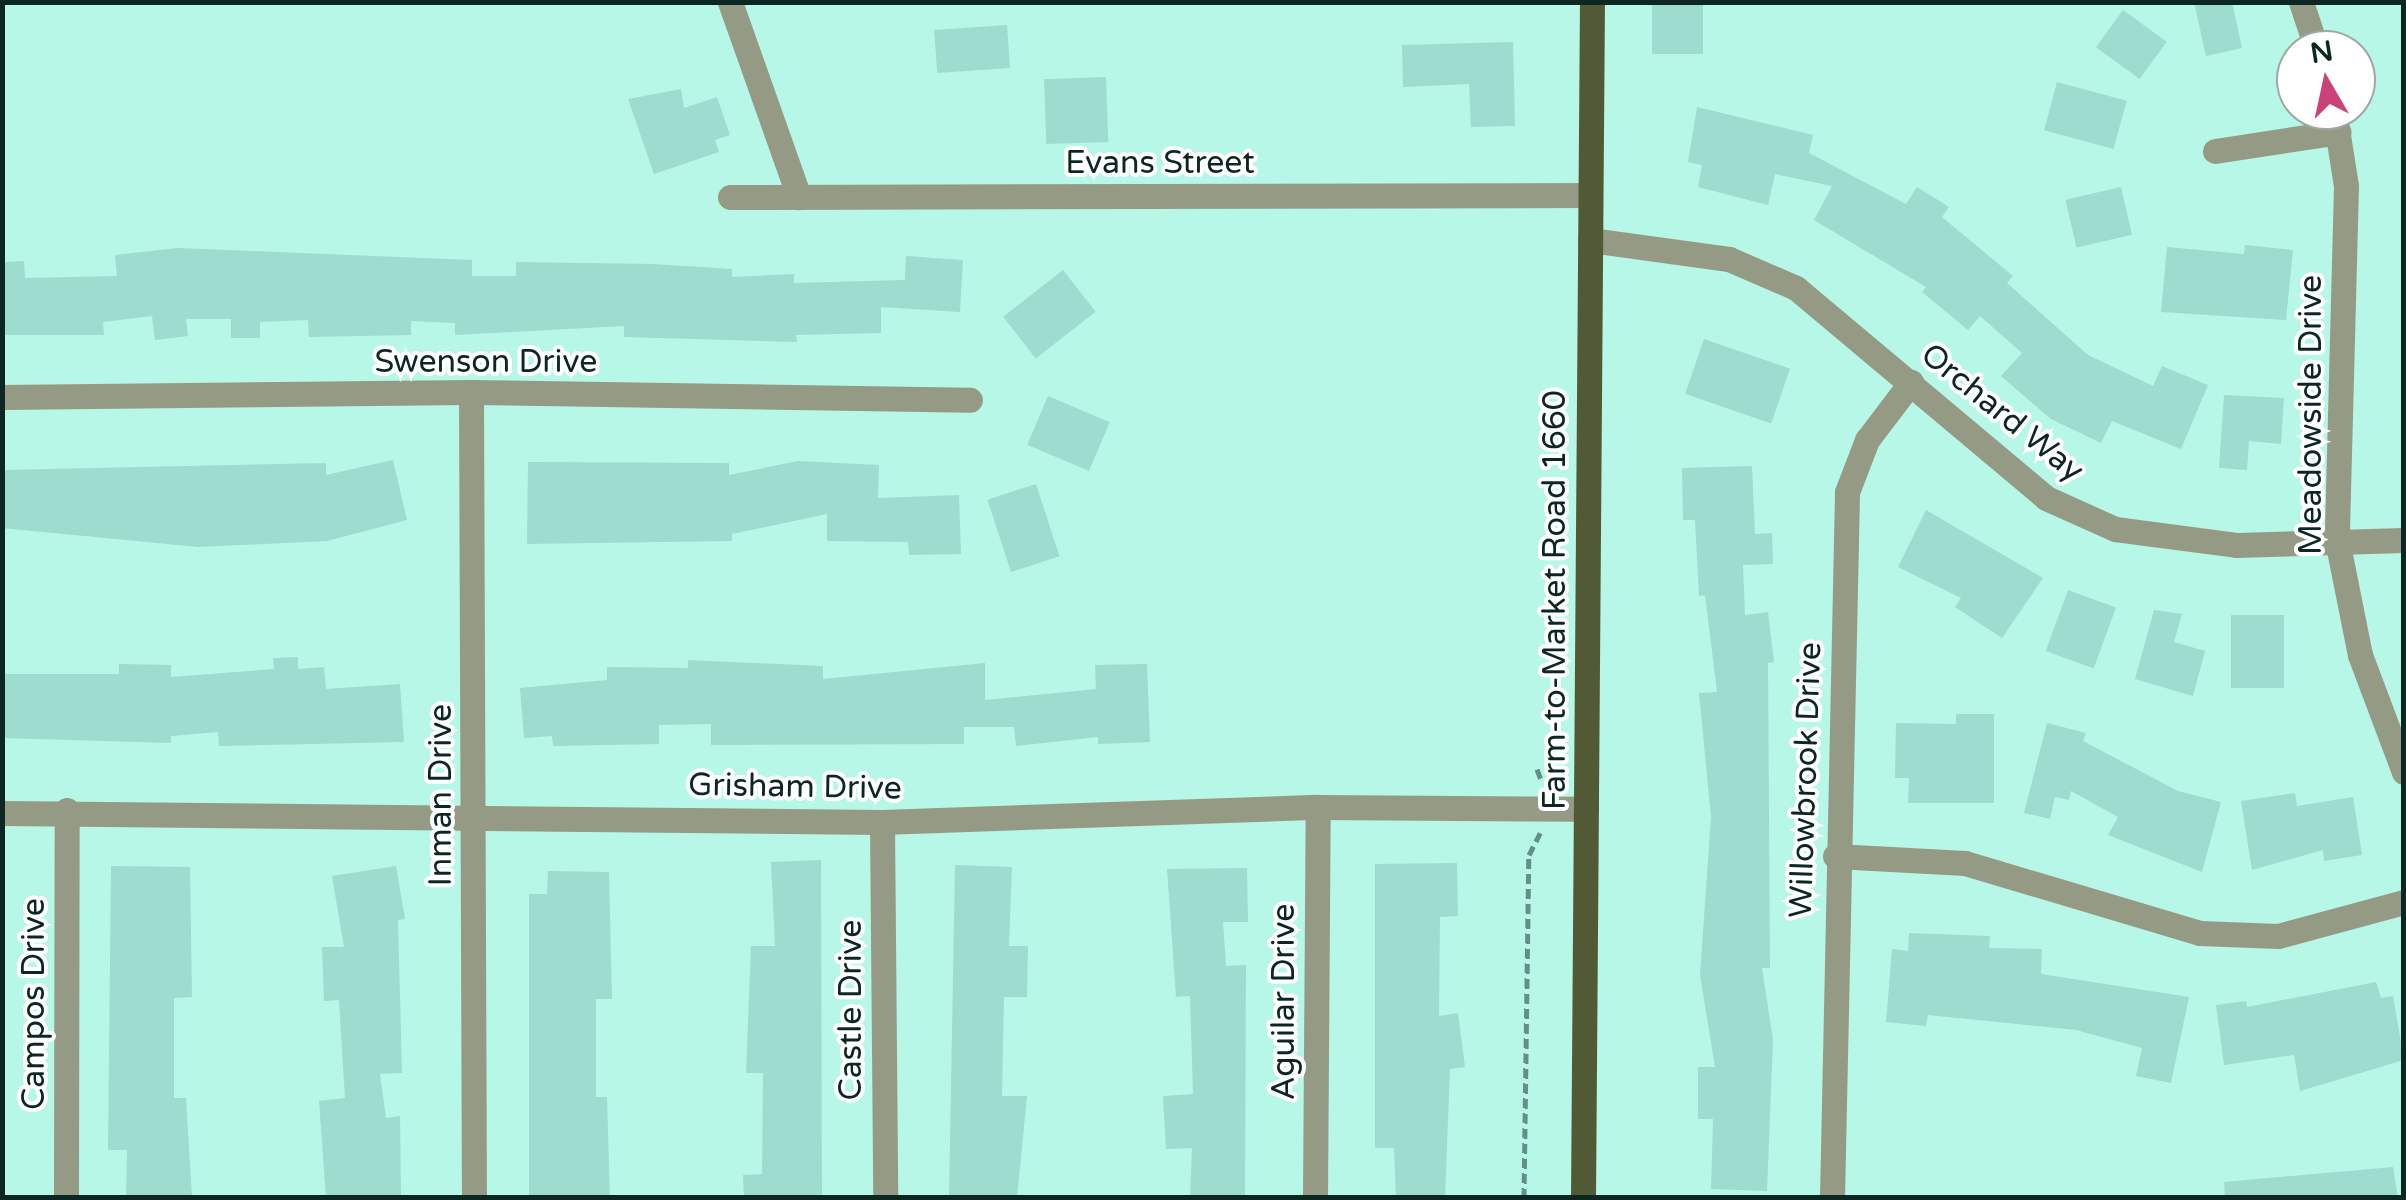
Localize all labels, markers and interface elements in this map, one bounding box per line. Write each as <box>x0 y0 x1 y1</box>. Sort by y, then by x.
north arrow <box>2276 30 2376 130</box>
text: N <box>2308 34 2335 71</box>
street label: Evans Street <box>1065 144 1255 182</box>
street label: Meadowside Drive <box>2292 275 2330 555</box>
street label: Orchard Way <box>1913 336 2091 490</box>
street label: Swenson Drive <box>375 343 597 381</box>
street label: Farm-to-Market Road 1660 <box>1536 390 1574 810</box>
street label: Willowbrook Drive <box>1782 641 1830 919</box>
street label: Inman Drive <box>422 704 460 886</box>
street label: Grisham Drive <box>688 766 902 808</box>
street label: Campos Drive <box>15 898 53 1110</box>
street label: Aguilar Drive <box>1265 904 1303 1100</box>
street label: Castle Drive <box>832 920 870 1100</box>

